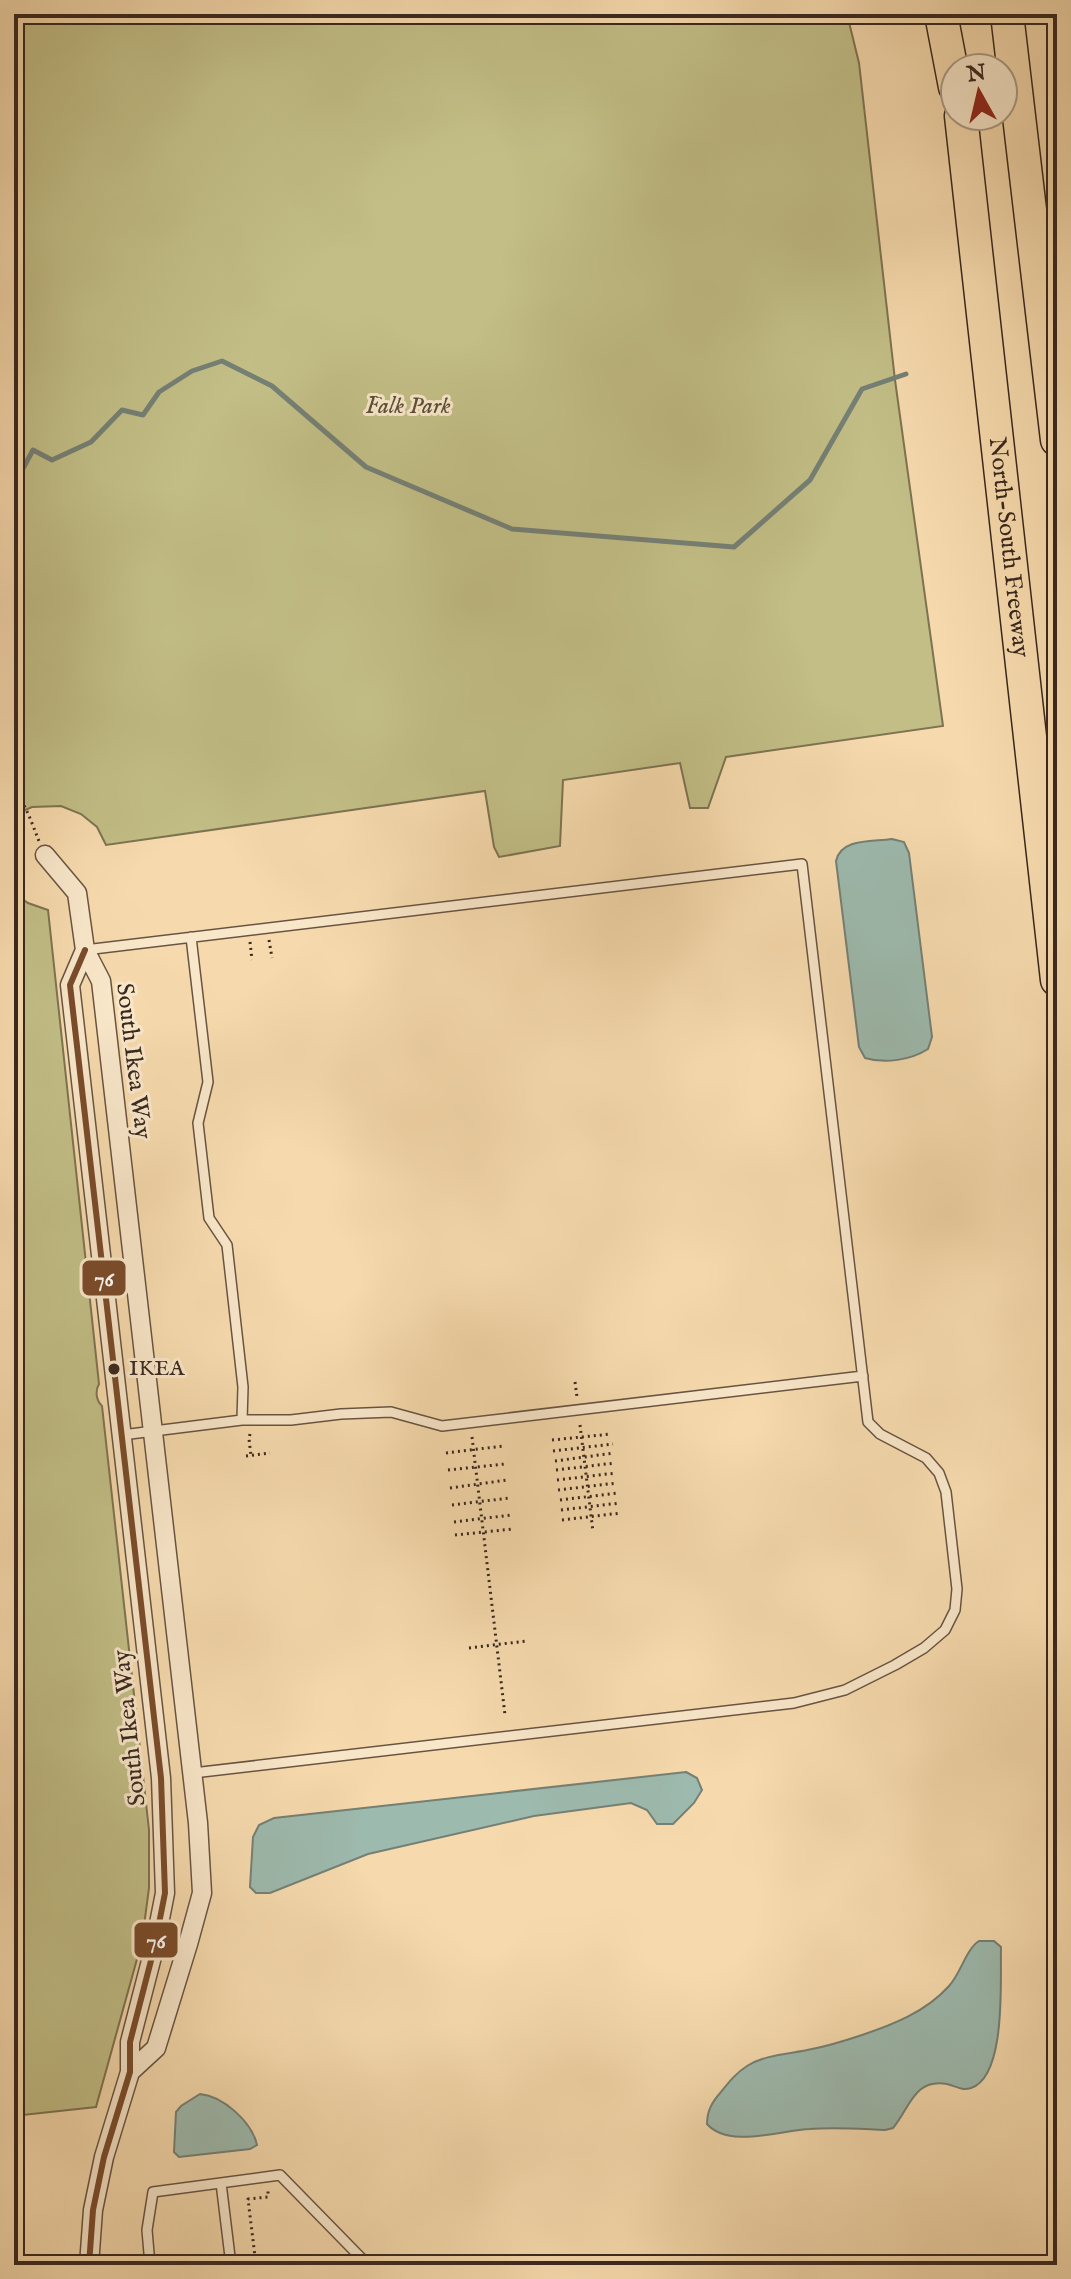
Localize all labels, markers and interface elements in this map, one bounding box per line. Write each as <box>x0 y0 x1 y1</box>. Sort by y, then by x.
north arrow <box>939 52 1019 132</box>
text: N <box>964 59 988 90</box>
park label: Falk Park <box>365 391 451 422</box>
street label: North-South Freeway <box>981 436 1037 659</box>
street label: South Ikea Way <box>108 981 158 1141</box>
line badge: 76 <box>81 1259 127 1297</box>
text: 76 <box>94 1266 116 1294</box>
place label: IKEA <box>129 1355 186 1383</box>
marker: IKEA <box>106 1361 122 1377</box>
street label: South Ikea Way <box>106 1648 154 1808</box>
line badge: 76 <box>133 1921 179 1959</box>
text: 76 <box>146 1928 168 1956</box>

